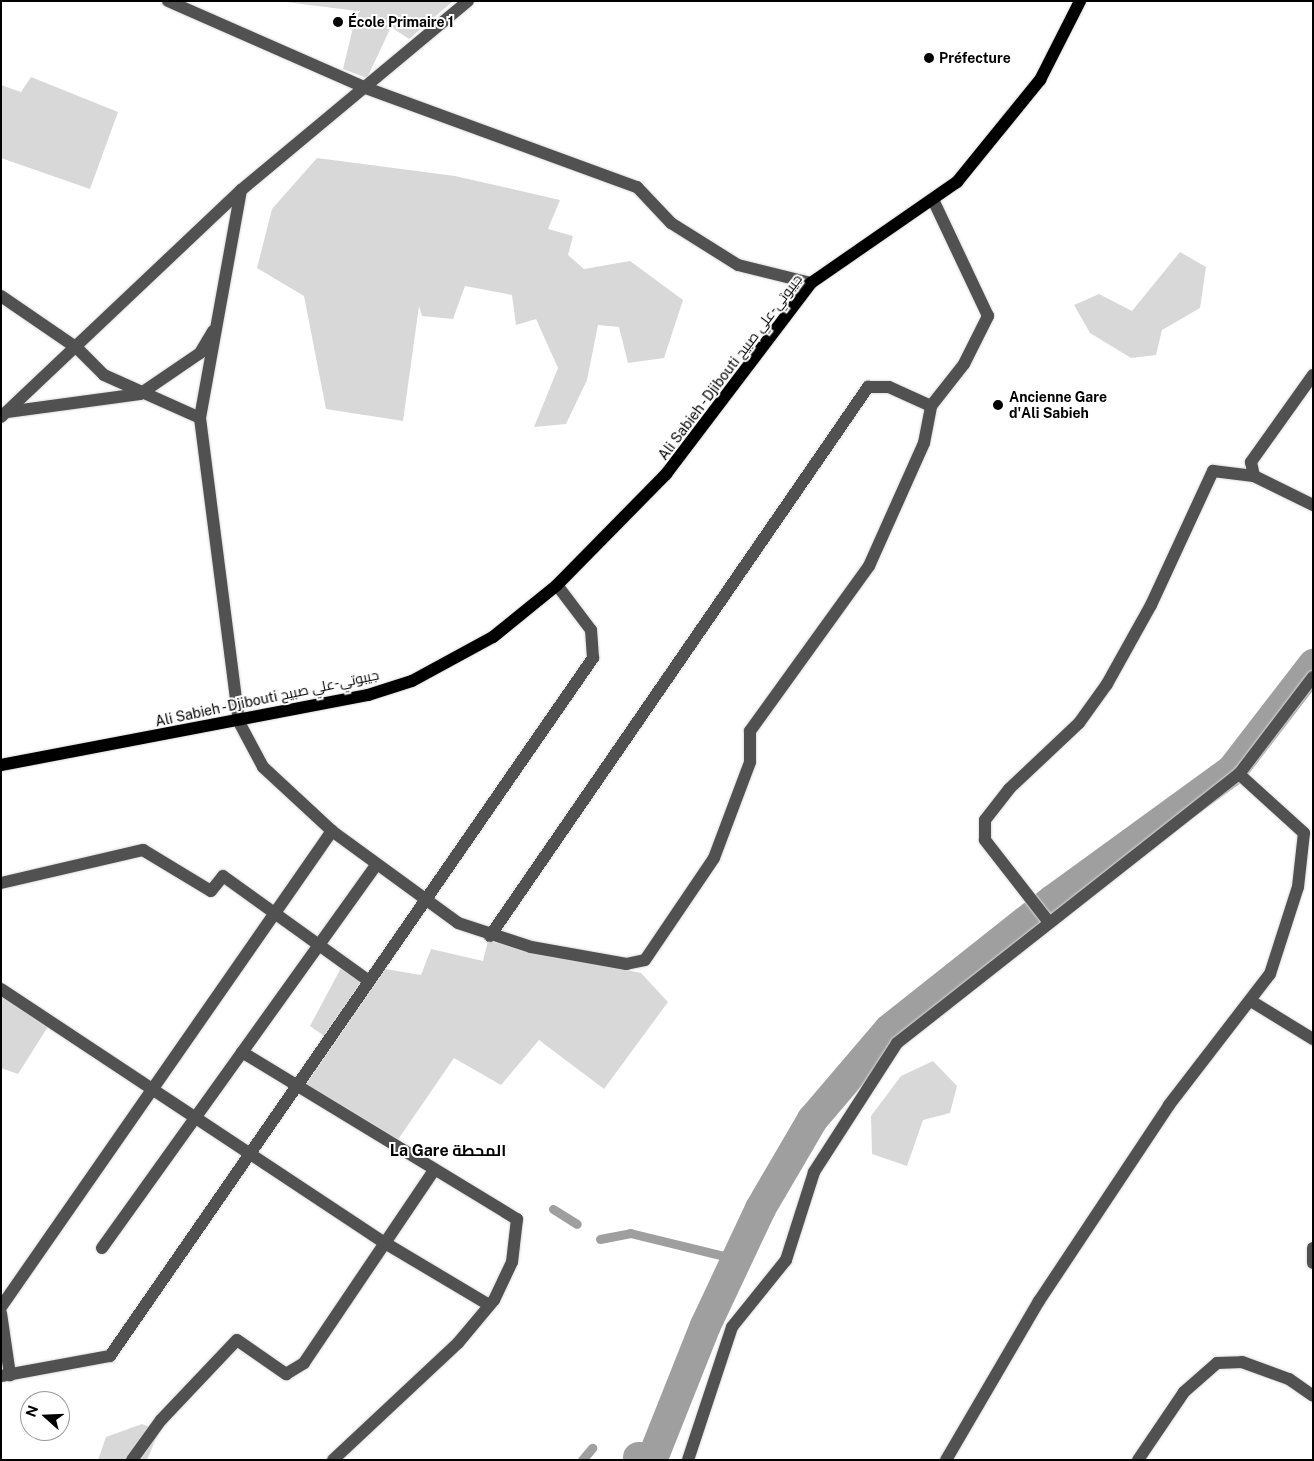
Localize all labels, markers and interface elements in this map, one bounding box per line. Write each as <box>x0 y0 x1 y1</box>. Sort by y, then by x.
place label: École Primaire 1 <box>348 14 454 30</box>
marker: École Primaire 1 <box>332 16 344 28</box>
place label: Préfecture <box>939 50 1011 66</box>
marker: Préfecture <box>923 52 935 64</box>
street label: Ali Sabieh - Djibouti جيبوتي-علي صبيح <box>653 269 807 465</box>
place label: Ancienne Gare d'Ali Sabieh <box>1009 389 1107 422</box>
marker: Ancienne Gare d'Ali Sabieh <box>991 398 1005 412</box>
street label: Ali Sabieh - Djibouti جيبوتي-علي صبيح <box>152 666 382 730</box>
district label: La Gare المحطة <box>390 1141 506 1161</box>
north arrow <box>20 1391 70 1441</box>
text: N <box>22 1403 41 1419</box>

